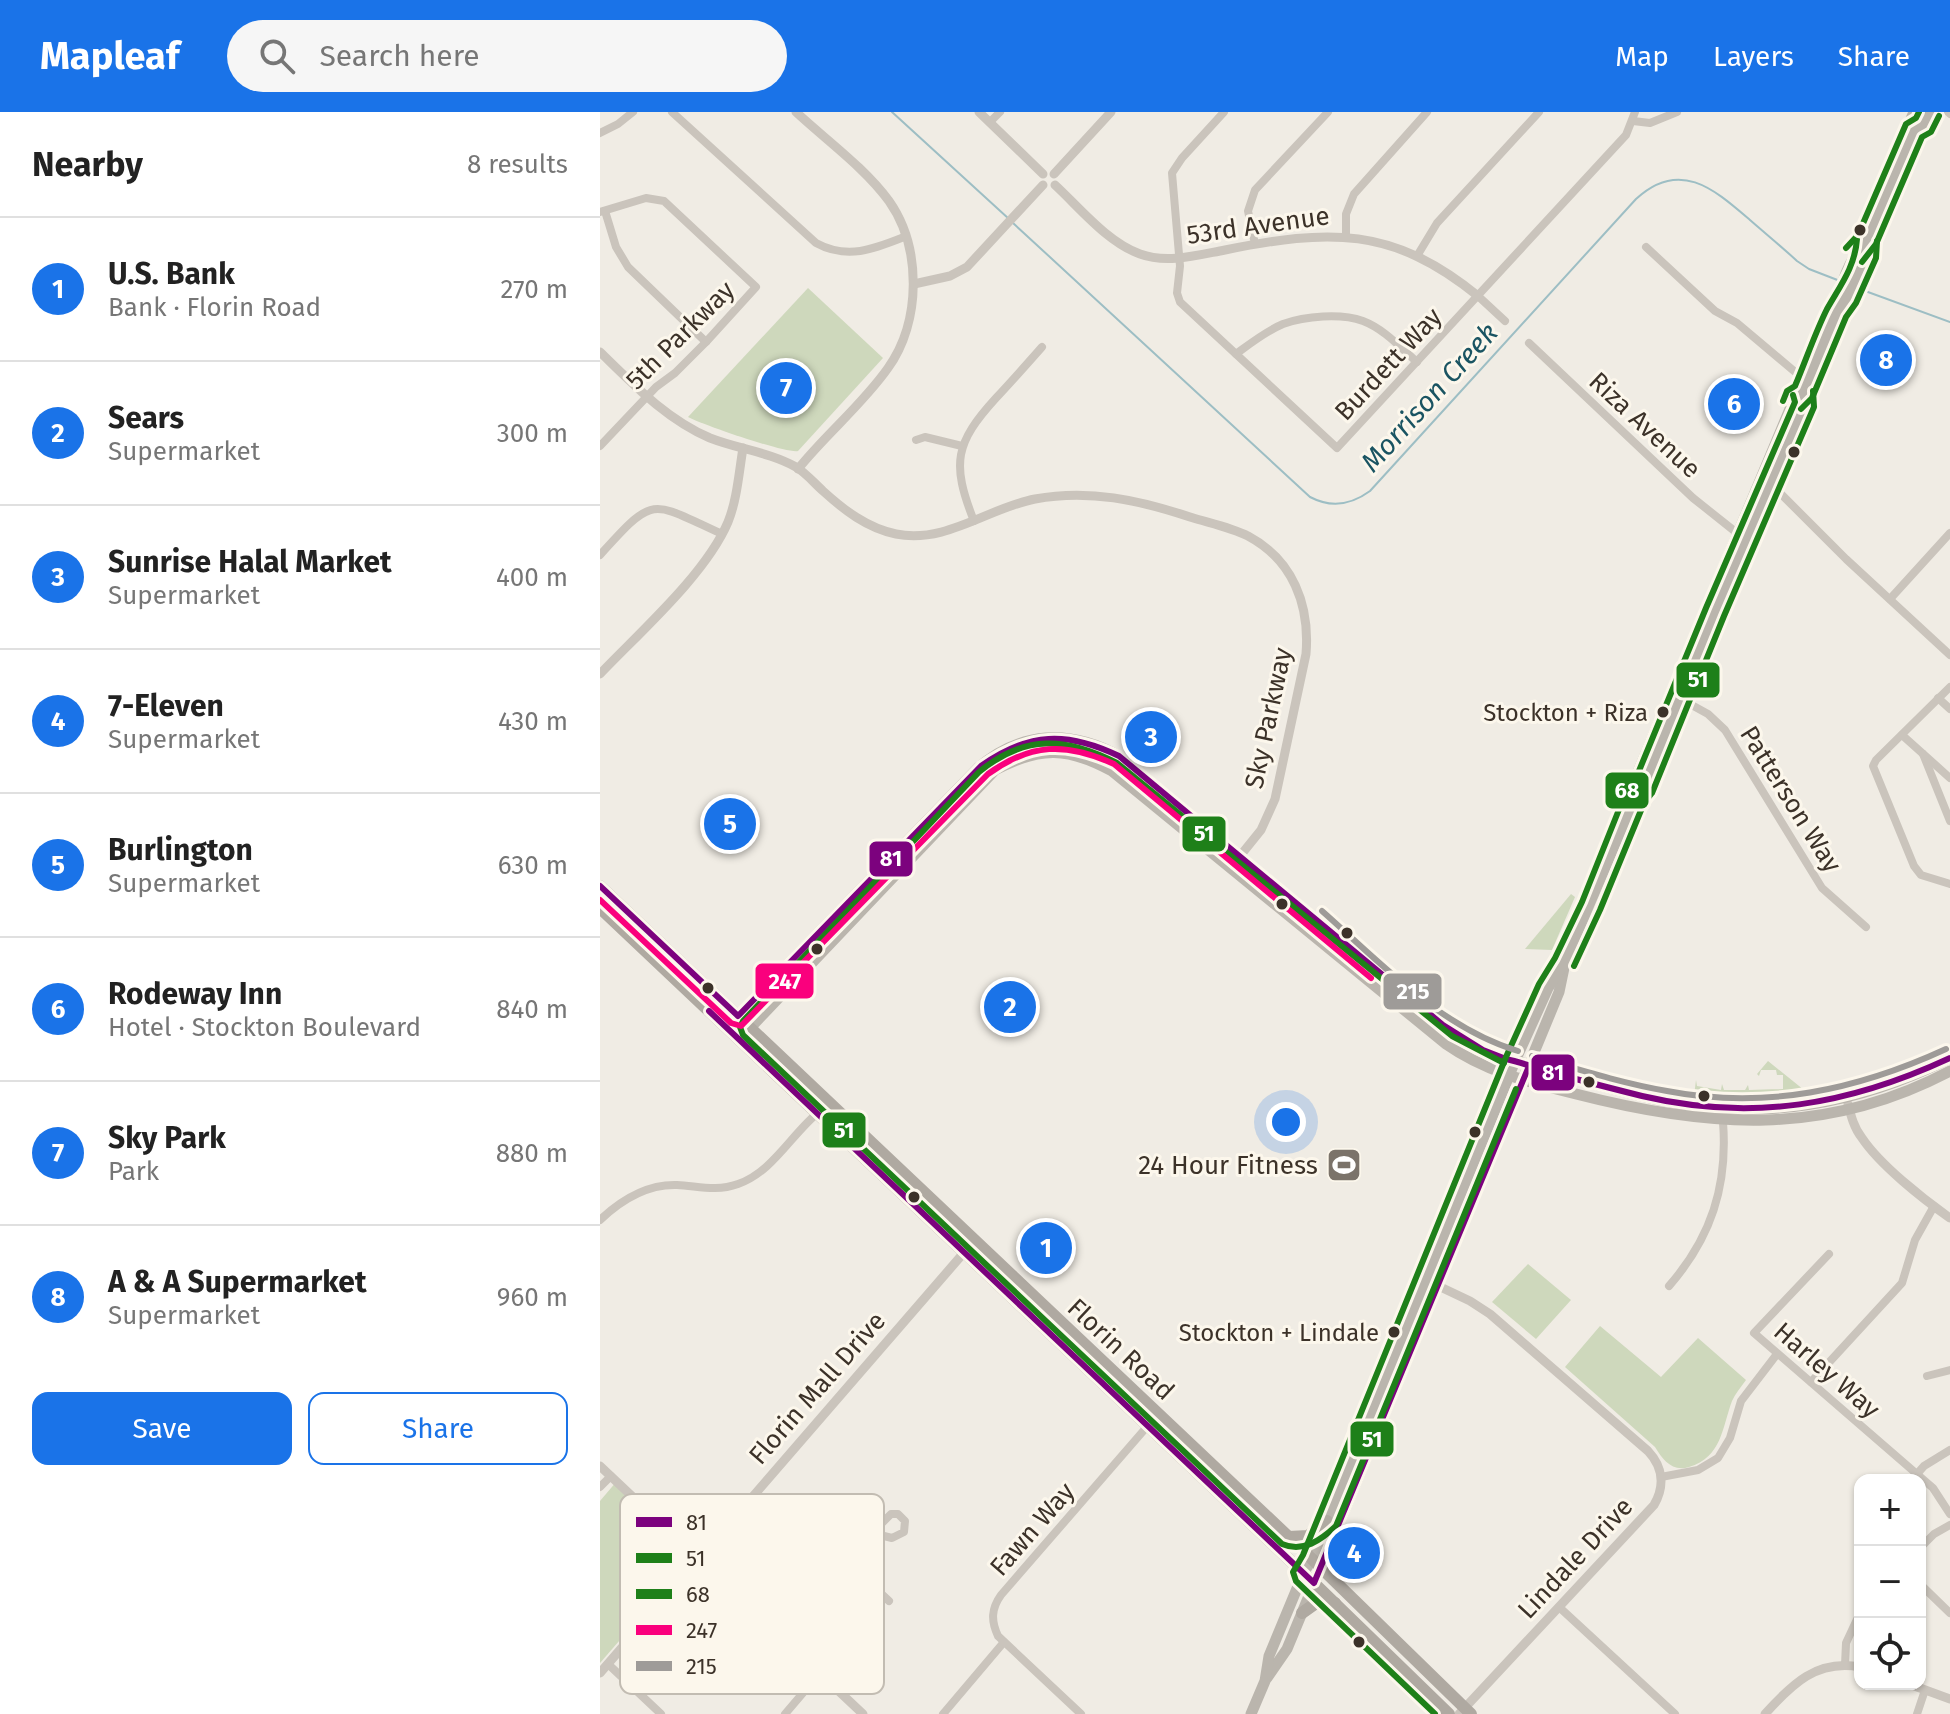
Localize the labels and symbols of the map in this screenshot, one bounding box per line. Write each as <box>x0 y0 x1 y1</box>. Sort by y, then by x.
street label: 53rd Avenue <box>1185 200 1331 251</box>
unlabelled marker <box>1852 222 1868 238</box>
street label: 5th Parkway <box>620 275 741 396</box>
street label: Burdett Way <box>1328 301 1449 427</box>
water label: Morrison Creek <box>1354 316 1505 478</box>
pin: 8 <box>1860 330 1912 390</box>
pin: 7 <box>760 358 812 418</box>
street label: Riza Avenue <box>1582 366 1707 485</box>
pin: 6 <box>1708 374 1760 434</box>
unlabelled marker <box>1786 444 1802 460</box>
street label: Sky Parkway <box>1238 645 1299 791</box>
line badge: 51 <box>1675 661 1721 699</box>
text: 51 <box>1688 666 1708 693</box>
place label: Stockton + Riza <box>1483 699 1648 727</box>
marker: Stockton + Riza <box>1655 704 1671 720</box>
pin: 3 <box>1125 707 1177 767</box>
street label: Patterson Way <box>1733 720 1848 878</box>
line badge: 68 <box>1604 771 1650 810</box>
text: 68 <box>1614 777 1640 804</box>
pin: 5 <box>704 794 756 854</box>
line badge: 51 <box>1181 815 1227 853</box>
text: 51 <box>1194 820 1214 847</box>
line badge: 81 <box>868 840 914 878</box>
text: 81 <box>880 845 902 872</box>
unlabelled marker <box>1274 896 1290 912</box>
unlabelled marker <box>1339 925 1355 941</box>
unlabelled marker <box>809 941 825 957</box>
line badge: 247 <box>754 962 815 1000</box>
text: 247 <box>769 968 801 995</box>
line badge: 215 <box>1382 972 1443 1011</box>
pin: 2 <box>984 977 1036 1037</box>
text: 215 <box>1397 978 1430 1005</box>
unlabelled marker <box>700 980 716 996</box>
line badge: 81 <box>1530 1053 1576 1092</box>
text: 81 <box>1542 1059 1564 1086</box>
unlabelled marker <box>1581 1074 1597 1090</box>
unlabelled marker <box>1696 1088 1712 1104</box>
your location <box>1266 1102 1306 1142</box>
line badge: 51 <box>821 1111 867 1149</box>
text: 51 <box>834 1117 854 1144</box>
unlabelled marker <box>1467 1124 1483 1140</box>
sports icon: 24 Hour Fitness <box>1325 1146 1363 1184</box>
place label: 24 Hour Fitness <box>1138 1150 1318 1181</box>
unlabelled marker <box>906 1189 922 1205</box>
pin: 1 <box>1020 1218 1072 1278</box>
street label: Florin Road <box>1061 1292 1180 1407</box>
street label: Florin Mall Drive <box>743 1306 892 1471</box>
street label: Harley Way <box>1767 1316 1886 1425</box>
place label: Stockton + Lindale <box>1179 1319 1379 1347</box>
marker: Stockton + Lindale <box>1386 1324 1402 1340</box>
line badge: 51 <box>1349 1420 1395 1458</box>
text: 51 <box>1362 1426 1382 1453</box>
street label: Fawn Way <box>984 1476 1081 1582</box>
street label: Lindale Drive <box>1511 1491 1639 1625</box>
legend <box>620 1494 884 1694</box>
text: 81 <box>686 1509 707 1536</box>
pin: 4 <box>1328 1523 1380 1583</box>
text: 51 <box>686 1545 705 1572</box>
text: 68 <box>686 1581 710 1608</box>
text: 247 <box>686 1617 717 1644</box>
unlabelled marker <box>1351 1634 1367 1650</box>
text: 215 <box>686 1653 717 1680</box>

